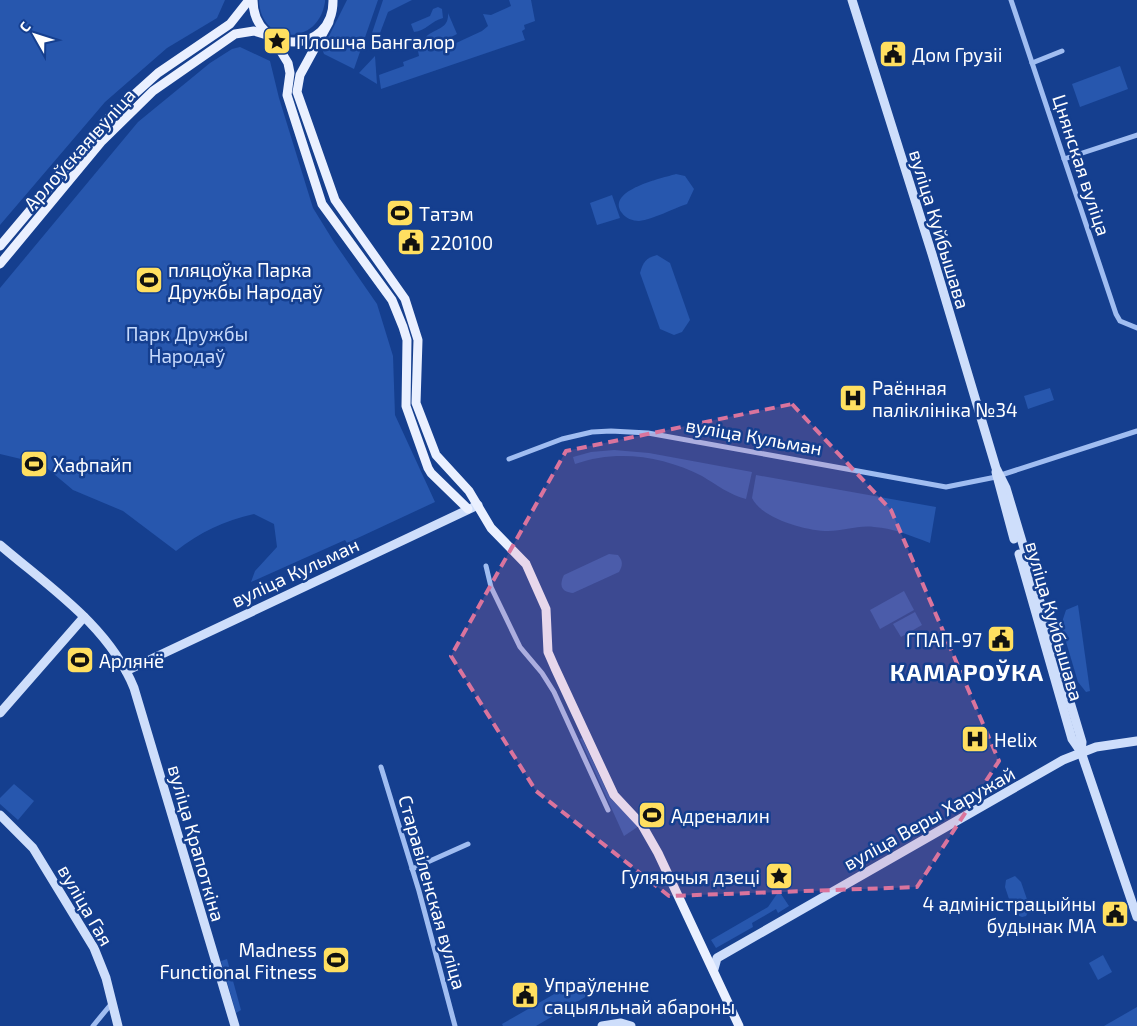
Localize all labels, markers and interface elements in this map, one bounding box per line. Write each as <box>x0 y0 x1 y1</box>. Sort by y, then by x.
north arrow <box>10 10 60 60</box>
text: С <box>15 18 34 35</box>
place icon: Плошча Бангалор <box>262 26 292 56</box>
place label: Плошча Бангалор <box>296 30 455 53</box>
public building icon: Дом Грузіі <box>878 39 908 69</box>
place label: Дом Грузіі <box>912 43 1002 67</box>
street label: Арлоўская вуліца <box>18 83 140 215</box>
street label: Цнянская вуліца <box>1047 91 1116 239</box>
street label: вуліца Куйбышава <box>904 147 975 312</box>
sports icon: Татэм <box>385 198 415 228</box>
place label: Татэм <box>419 202 474 225</box>
public building icon: 220100 <box>396 227 426 257</box>
place label: 220100 <box>430 231 493 254</box>
place label: пляцоўка Парка Дружбы Народаў <box>168 258 323 304</box>
sports icon: пляцоўка Парка Дружбы Народаў <box>134 265 164 295</box>
park label: Парк Дружбы Народаў <box>126 322 248 368</box>
place label: Раённая паліклініка №34 <box>872 376 1018 421</box>
hospital icon: Раённая паліклініка №34 <box>838 383 868 413</box>
street label: вуліца Кульман <box>684 413 824 460</box>
sports icon: Хафпайп <box>19 449 49 479</box>
place label: Хафпайп <box>53 453 132 476</box>
street label: вуліца Кульман <box>228 532 363 613</box>
street label: вуліца Куйбышава <box>1020 538 1089 704</box>
public building icon: ГПАП-97 <box>986 624 1016 654</box>
place label: ГПАП-97 <box>906 628 982 651</box>
sports icon: Арлянё <box>65 645 95 675</box>
place label: Арлянё <box>99 649 164 672</box>
district label: КАМАРОЎКА <box>890 657 1044 686</box>
hospital icon: Helix <box>960 724 990 754</box>
place label: Helix <box>994 728 1037 751</box>
street label: вуліца Веры Харужай <box>839 761 1019 876</box>
street label: вуліца Крапоткіна <box>163 762 230 924</box>
street label: Старавіленская вуліца <box>393 792 472 992</box>
sports icon: Адреналин <box>637 800 667 830</box>
place label: Адреналин <box>671 804 770 827</box>
street label: вуліца Гая <box>53 860 118 950</box>
place icon: Гуляючыя дзеці <box>764 861 794 891</box>
place label: Гуляючыя дзеці <box>621 865 760 889</box>
place label: 4 адміністрацыйны будынак МА <box>923 892 1096 938</box>
public building icon: 4 адміністрацыйны будынак МА <box>1100 899 1130 929</box>
place label: Madness Functional Fitness <box>160 938 317 983</box>
sports icon: Madness Functional Fitness <box>321 945 351 975</box>
place label: Упраўленне сацыяльнай абароны <box>544 973 735 1018</box>
public building icon: Упраўленне сацыяльнай абароны <box>510 980 540 1010</box>

